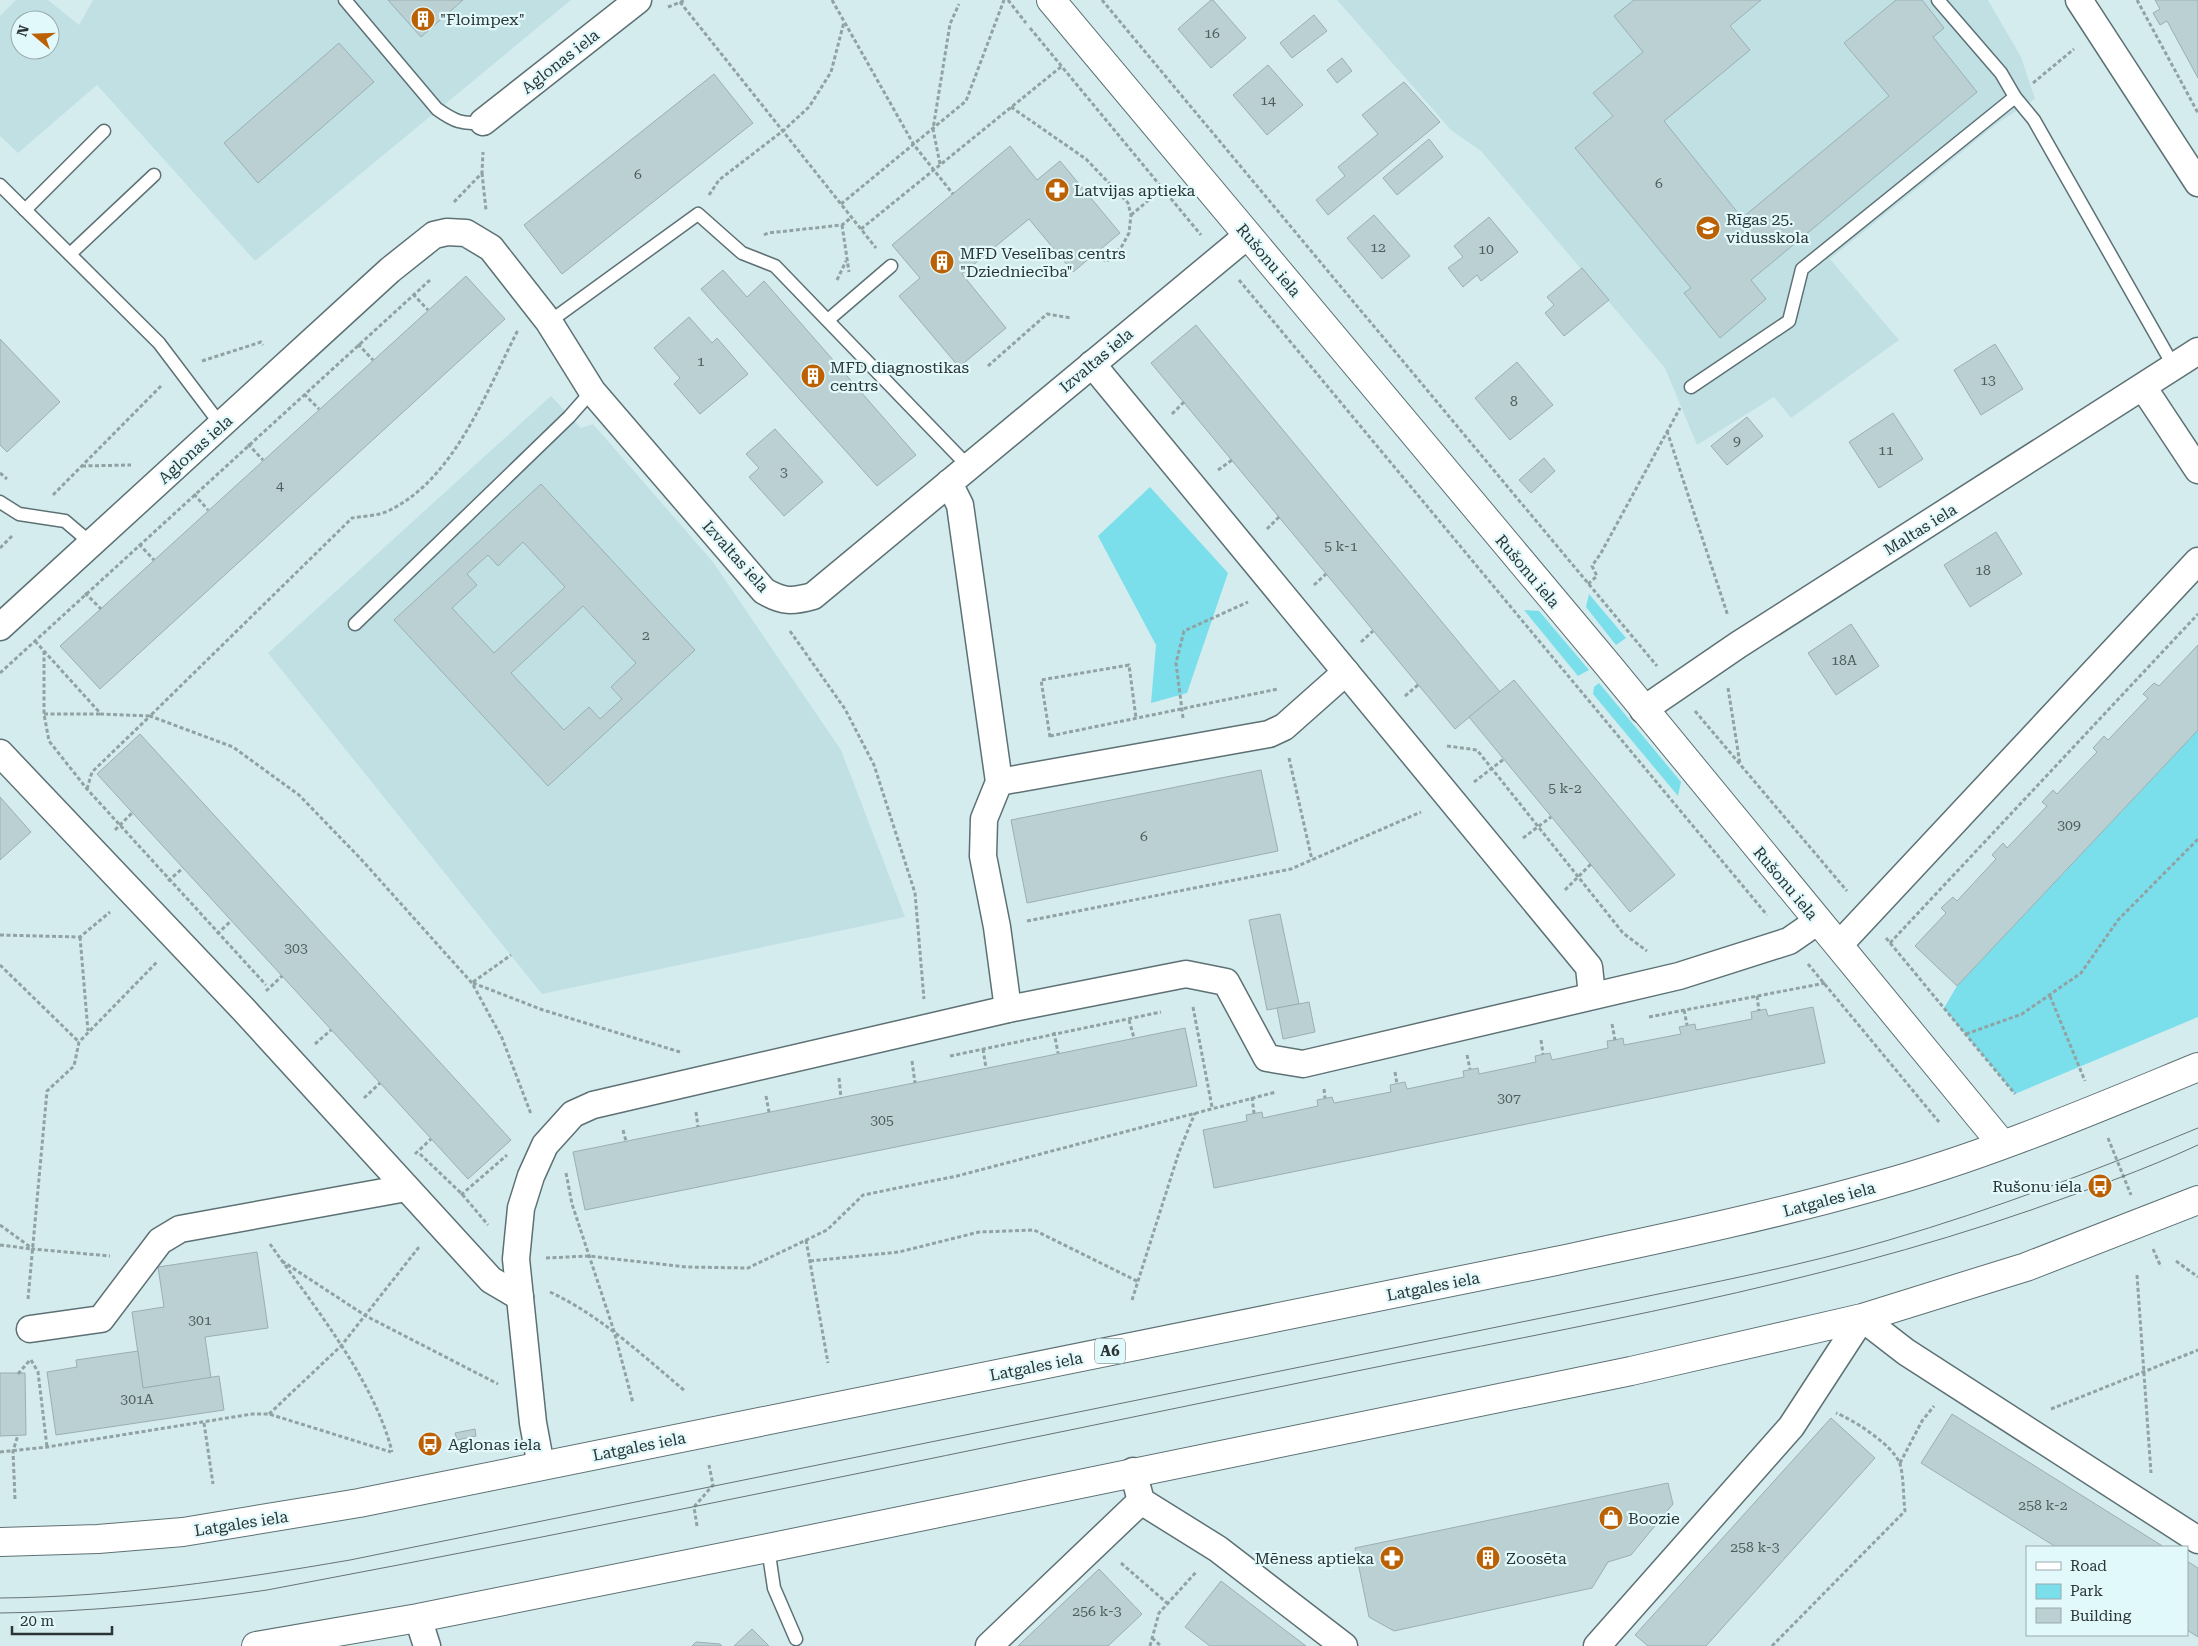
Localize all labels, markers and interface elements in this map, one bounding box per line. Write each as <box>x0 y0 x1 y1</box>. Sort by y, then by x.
building icon: "Floimpex" <box>410 6 436 32</box>
north arrow <box>10 10 60 60</box>
place label: "Floimpex" <box>440 10 525 29</box>
text: N <box>13 23 32 38</box>
street label: Aglonas iela <box>518 25 603 98</box>
house number: 16 <box>1204 25 1220 41</box>
house number: 14 <box>1260 92 1276 108</box>
house number: 6 <box>634 166 642 182</box>
house number: 6 <box>1655 175 1663 191</box>
pharmacy icon: Latvijas aptieka <box>1044 177 1070 203</box>
place label: Latvijas aptieka <box>1074 181 1195 200</box>
place label: Rīgas 25. vidusskola <box>1726 210 1809 247</box>
school or university icon: Rīgas 25. vidusskola <box>1695 215 1721 241</box>
street label: Rušonu iela <box>1233 220 1305 301</box>
house number: 12 <box>1370 239 1386 255</box>
house number: 10 <box>1478 241 1494 257</box>
place label: MFD Veselības centrs "Dziedniecība" <box>960 244 1126 281</box>
building icon: MFD Veselības centrs "Dziedniecība" <box>929 249 955 275</box>
street label: Izvaltas iela <box>1056 324 1137 397</box>
house number: 1 <box>697 353 705 369</box>
place label: MFD diagnostikas centrs <box>830 358 969 395</box>
building icon: MFD diagnostikas centrs <box>800 363 826 389</box>
house number: 13 <box>1980 372 1996 388</box>
house number: 8 <box>1510 393 1518 409</box>
street label: Aglonas iela <box>154 411 237 488</box>
house number: 9 <box>1733 433 1741 449</box>
house number: 11 <box>1878 442 1894 458</box>
house number: 3 <box>780 464 788 480</box>
house number: 4 <box>276 477 284 493</box>
street label: Maltas iela <box>1880 499 1960 559</box>
street label: Izvaltas iela <box>699 517 773 596</box>
street label: Rušonu iela <box>1492 531 1564 612</box>
house number: 5 k-1 <box>1324 538 1358 554</box>
house number: 18 <box>1975 562 1991 578</box>
house number: 2 <box>642 627 650 643</box>
house number: 18A <box>1831 652 1857 668</box>
house number: 5 k-2 <box>1548 780 1582 796</box>
house number: 309 <box>2057 817 2081 833</box>
house number: 6 <box>1140 828 1148 844</box>
street label: Rušonu iela <box>1750 843 1822 924</box>
house number: 303 <box>284 940 308 956</box>
house number: 307 <box>1497 1090 1521 1106</box>
house number: 305 <box>870 1112 894 1128</box>
bus stop icon: Rušonu iela <box>2087 1173 2113 1199</box>
place label: Rušonu iela <box>1992 1177 2082 1196</box>
street label: Latgales iela <box>1781 1178 1878 1221</box>
street label: Latgales iela <box>1385 1268 1482 1305</box>
house number: 301 <box>188 1312 212 1328</box>
road number: A6 <box>1095 1338 1125 1364</box>
street label: Latgales iela <box>988 1348 1085 1385</box>
house number: 301A <box>120 1391 154 1407</box>
street label: Latgales iela <box>591 1428 688 1465</box>
bus stop icon: Aglonas iela <box>417 1431 443 1457</box>
place label: Aglonas iela <box>448 1435 542 1454</box>
house number: 258 k-2 <box>2018 1497 2068 1513</box>
shop icon: Boozie <box>1598 1505 1624 1531</box>
street label: Latgales iela <box>193 1507 290 1540</box>
place label: Boozie <box>1628 1509 1680 1528</box>
house number: 258 k-3 <box>1730 1539 1780 1555</box>
pharmacy icon: Mēness aptieka <box>1379 1545 1405 1571</box>
building icon: Zoosēta <box>1475 1545 1501 1571</box>
legend <box>2026 1546 2188 1636</box>
place label: Mēness aptieka <box>1255 1549 1374 1568</box>
place label: Zoosēta <box>1506 1549 1567 1568</box>
text: Road <box>2070 1557 2107 1575</box>
text: Park <box>2070 1582 2104 1600</box>
house number: 256 k-3 <box>1072 1603 1122 1619</box>
scale bar <box>12 1604 112 1636</box>
text: Building <box>2070 1607 2132 1625</box>
text: 20 m <box>20 1612 55 1630</box>

